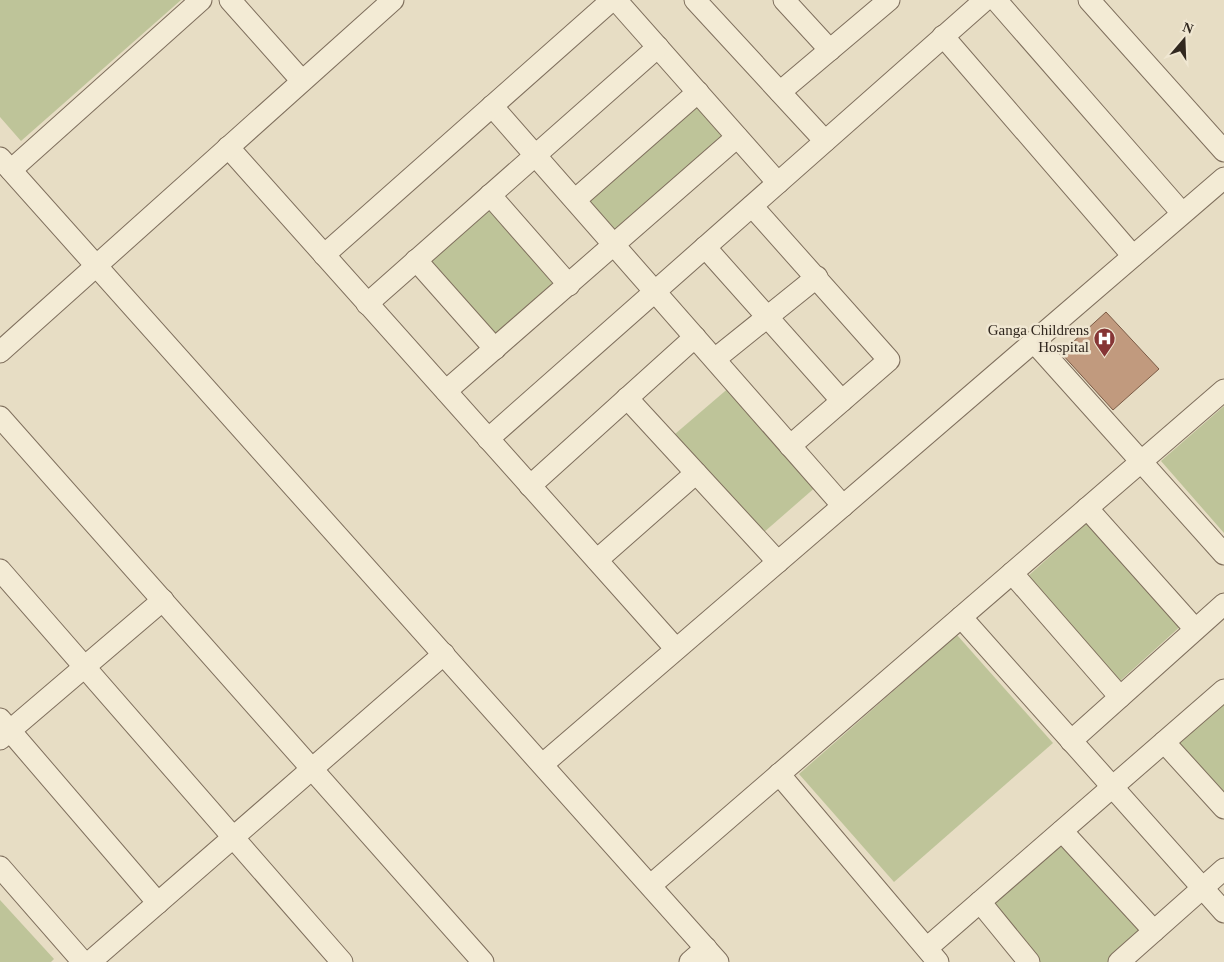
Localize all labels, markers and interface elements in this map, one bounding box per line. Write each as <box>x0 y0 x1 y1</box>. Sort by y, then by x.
north arrow <box>1159 15 1209 65</box>
text: N <box>1181 19 1195 37</box>
place label: Ganga Childrens Hospital <box>988 322 1089 355</box>
hospital icon: Ganga Childrens Hospital <box>1093 327 1117 358</box>

